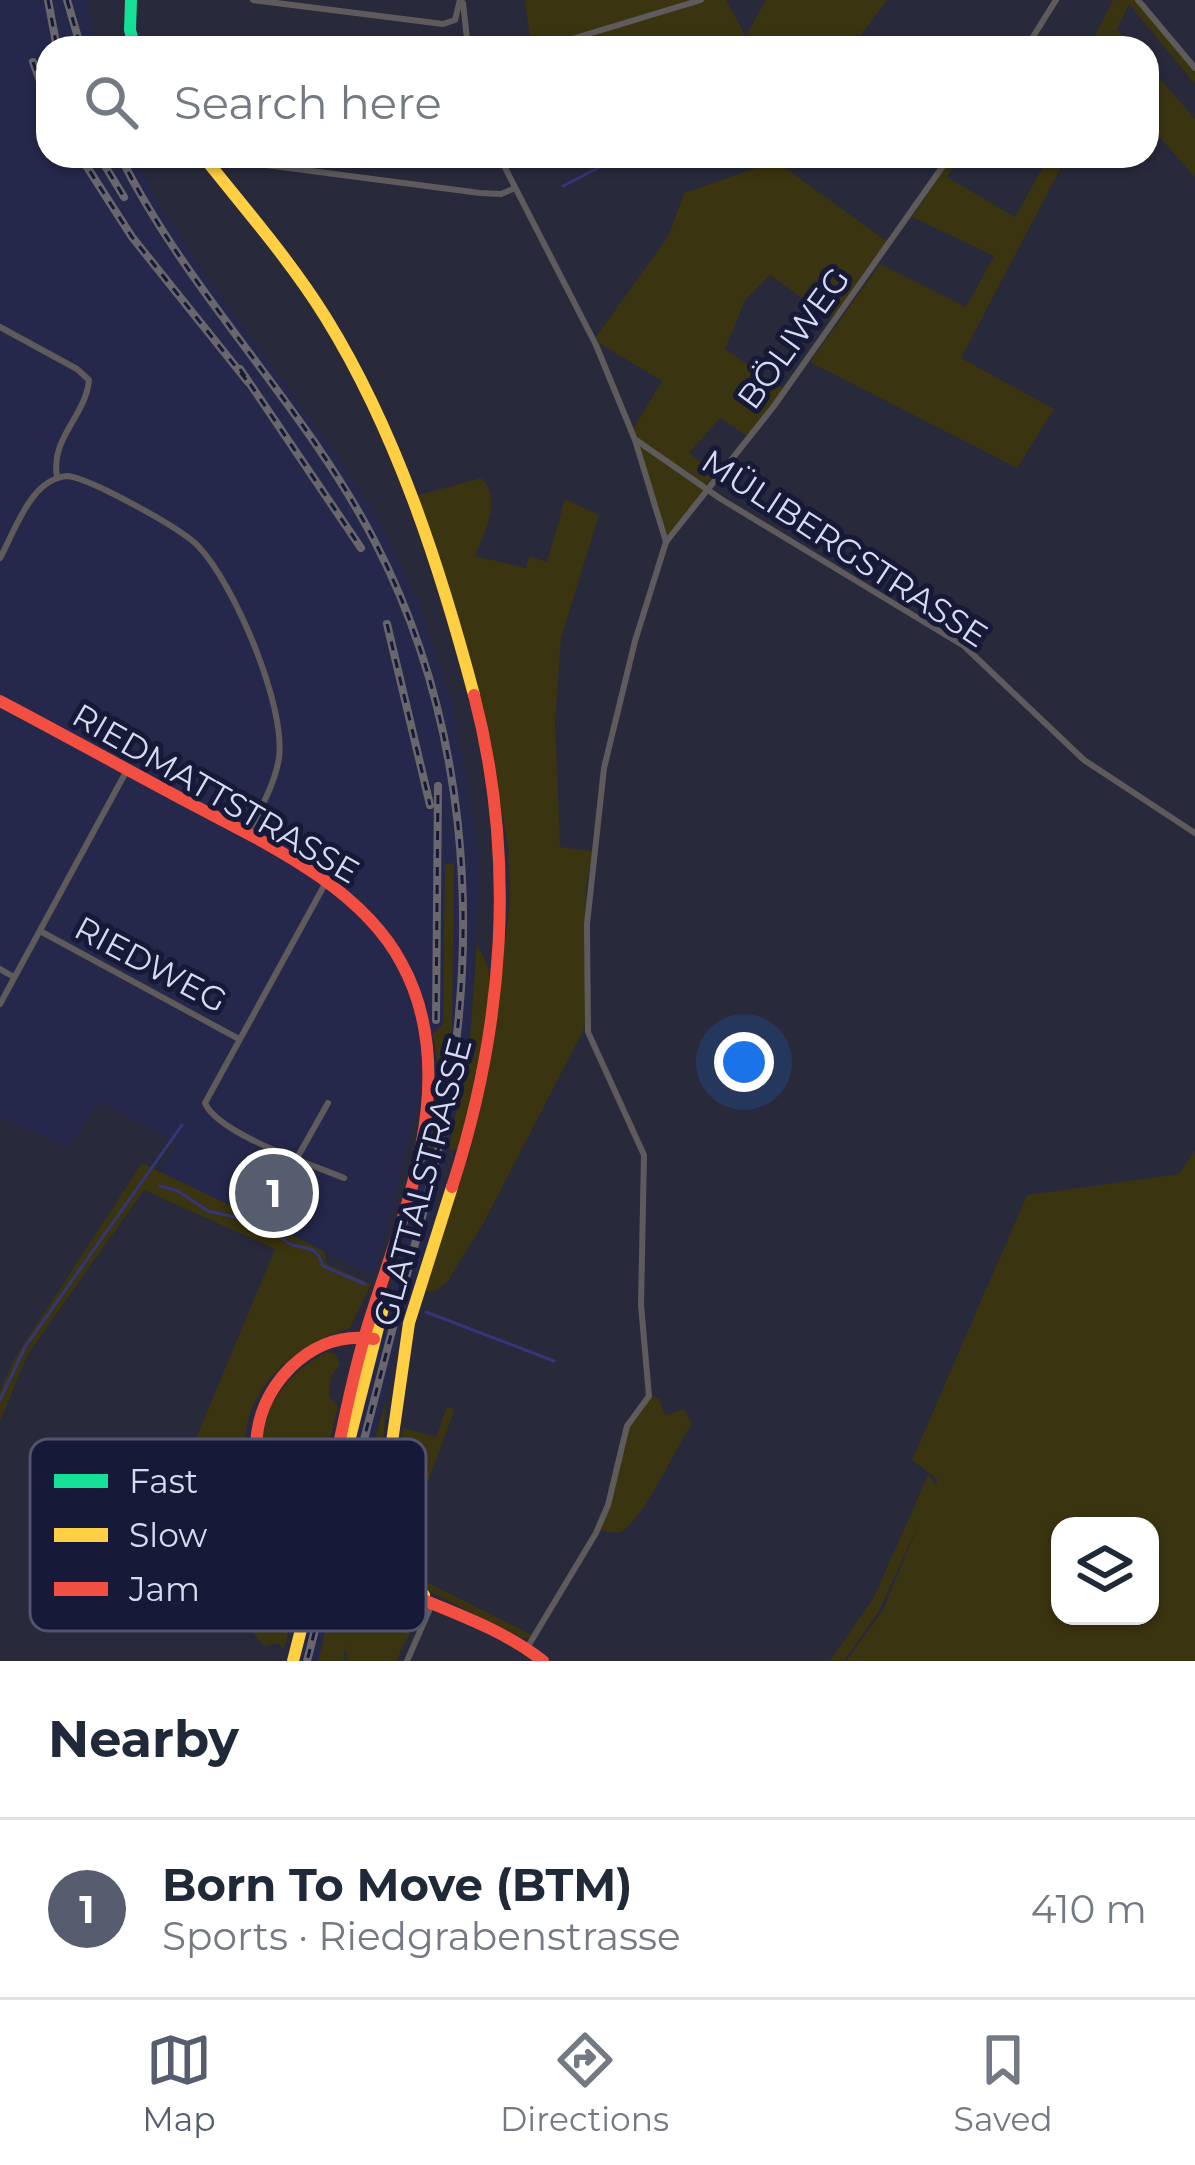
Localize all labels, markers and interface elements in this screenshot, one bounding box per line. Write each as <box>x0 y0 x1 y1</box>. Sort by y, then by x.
search box <box>36 36 1159 168</box>
icon: search <box>78 69 144 135</box>
text: Search here <box>174 75 442 130</box>
street label: BÖLIWEG <box>728 259 858 417</box>
street label: MÜLIBERGSTRASSE <box>695 441 995 655</box>
street label: RIEDMATTSTRASSE <box>66 695 366 891</box>
street label: RIEDWEG <box>68 907 234 1021</box>
your location <box>714 1032 774 1092</box>
street label: GLATTALSTRASSE <box>364 1034 480 1330</box>
pin: 1 <box>235 1148 313 1238</box>
legend <box>30 1439 426 1631</box>
text: Fast <box>129 1461 198 1501</box>
text: Slow <box>129 1515 207 1555</box>
map controls <box>1051 1517 1159 1625</box>
button: layers <box>1051 1517 1159 1625</box>
text: Jam <box>128 1569 200 1609</box>
text: Nearby <box>48 1708 239 1770</box>
text: Born To Move (BTM) <box>162 1857 632 1912</box>
text: 1 <box>79 1885 95 1933</box>
text: 410 m <box>1031 1885 1147 1933</box>
text: Sports · Riedgrabenstrasse <box>162 1912 681 1960</box>
tab: Map <box>142 2027 216 2139</box>
tab: Directions <box>500 2027 669 2139</box>
tab: Saved <box>954 2027 1053 2139</box>

